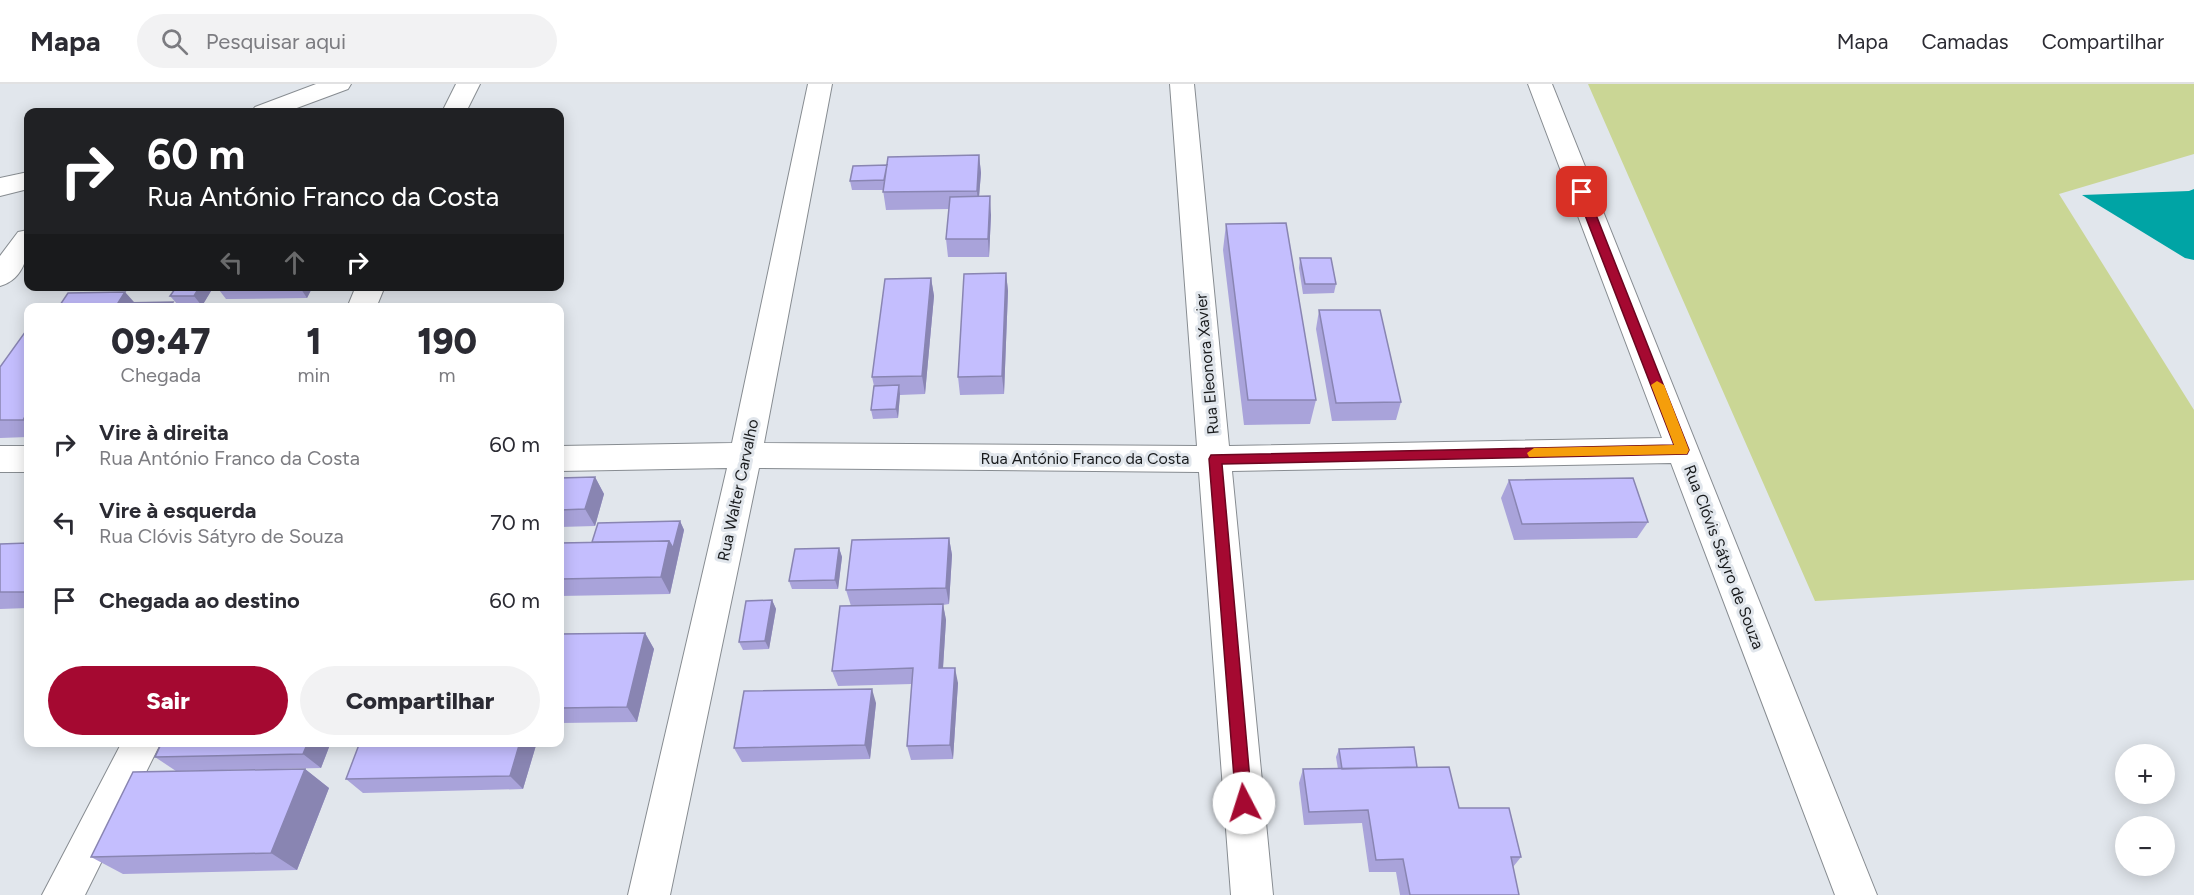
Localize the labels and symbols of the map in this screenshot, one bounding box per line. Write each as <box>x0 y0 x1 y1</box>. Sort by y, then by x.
pin <box>1556 166 1607 217</box>
street label: Rua Eleonora Xavier <box>1191 292 1223 435</box>
street label: Rua Walter Carvalho <box>714 417 762 563</box>
street label: Rua António Franco da Costa <box>981 449 1189 468</box>
street label: Rua Clóvis Sátyro de Souza <box>1680 462 1768 652</box>
position arrow <box>1212 771 1276 835</box>

